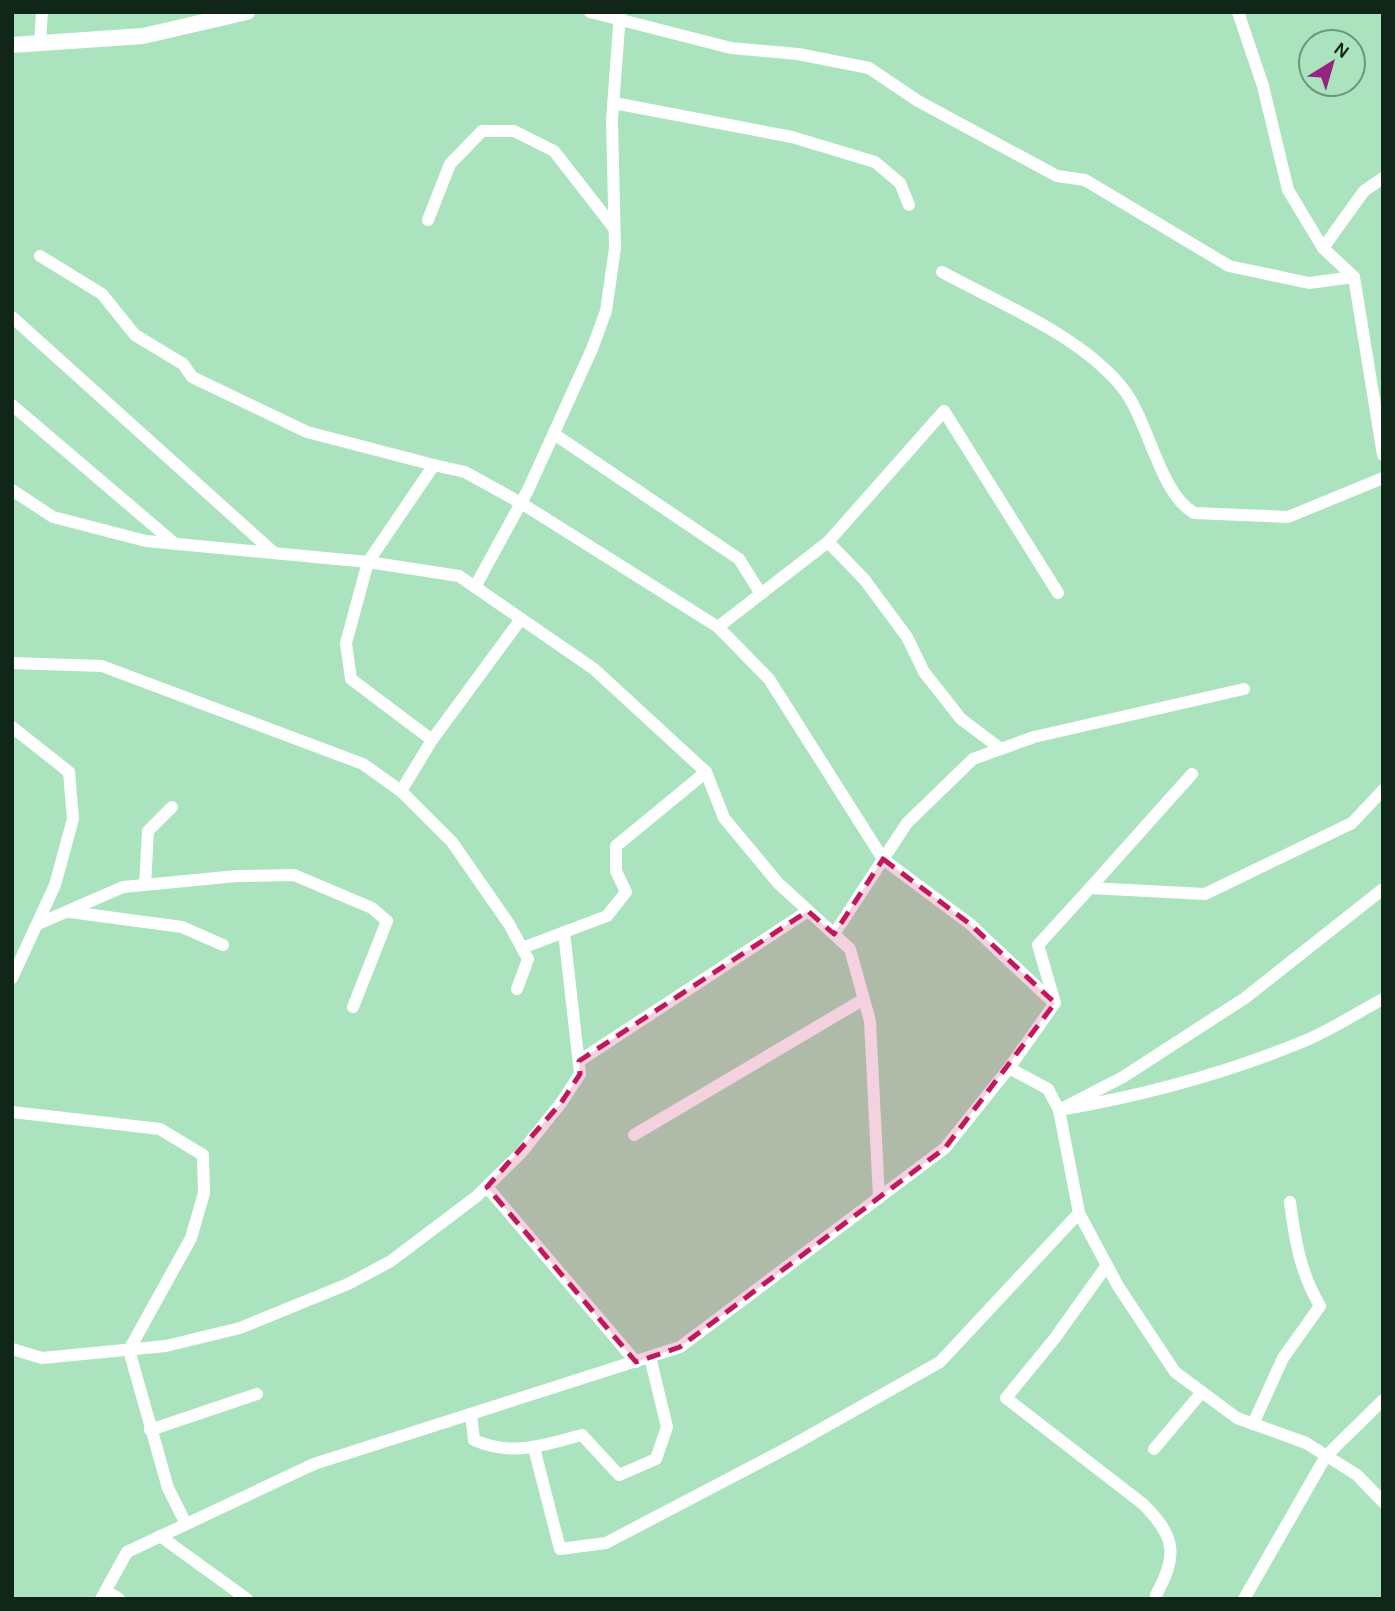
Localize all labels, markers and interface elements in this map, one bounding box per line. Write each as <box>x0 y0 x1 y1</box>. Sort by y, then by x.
north arrow <box>1297 28 1367 98</box>
text: N <box>1330 37 1354 63</box>

